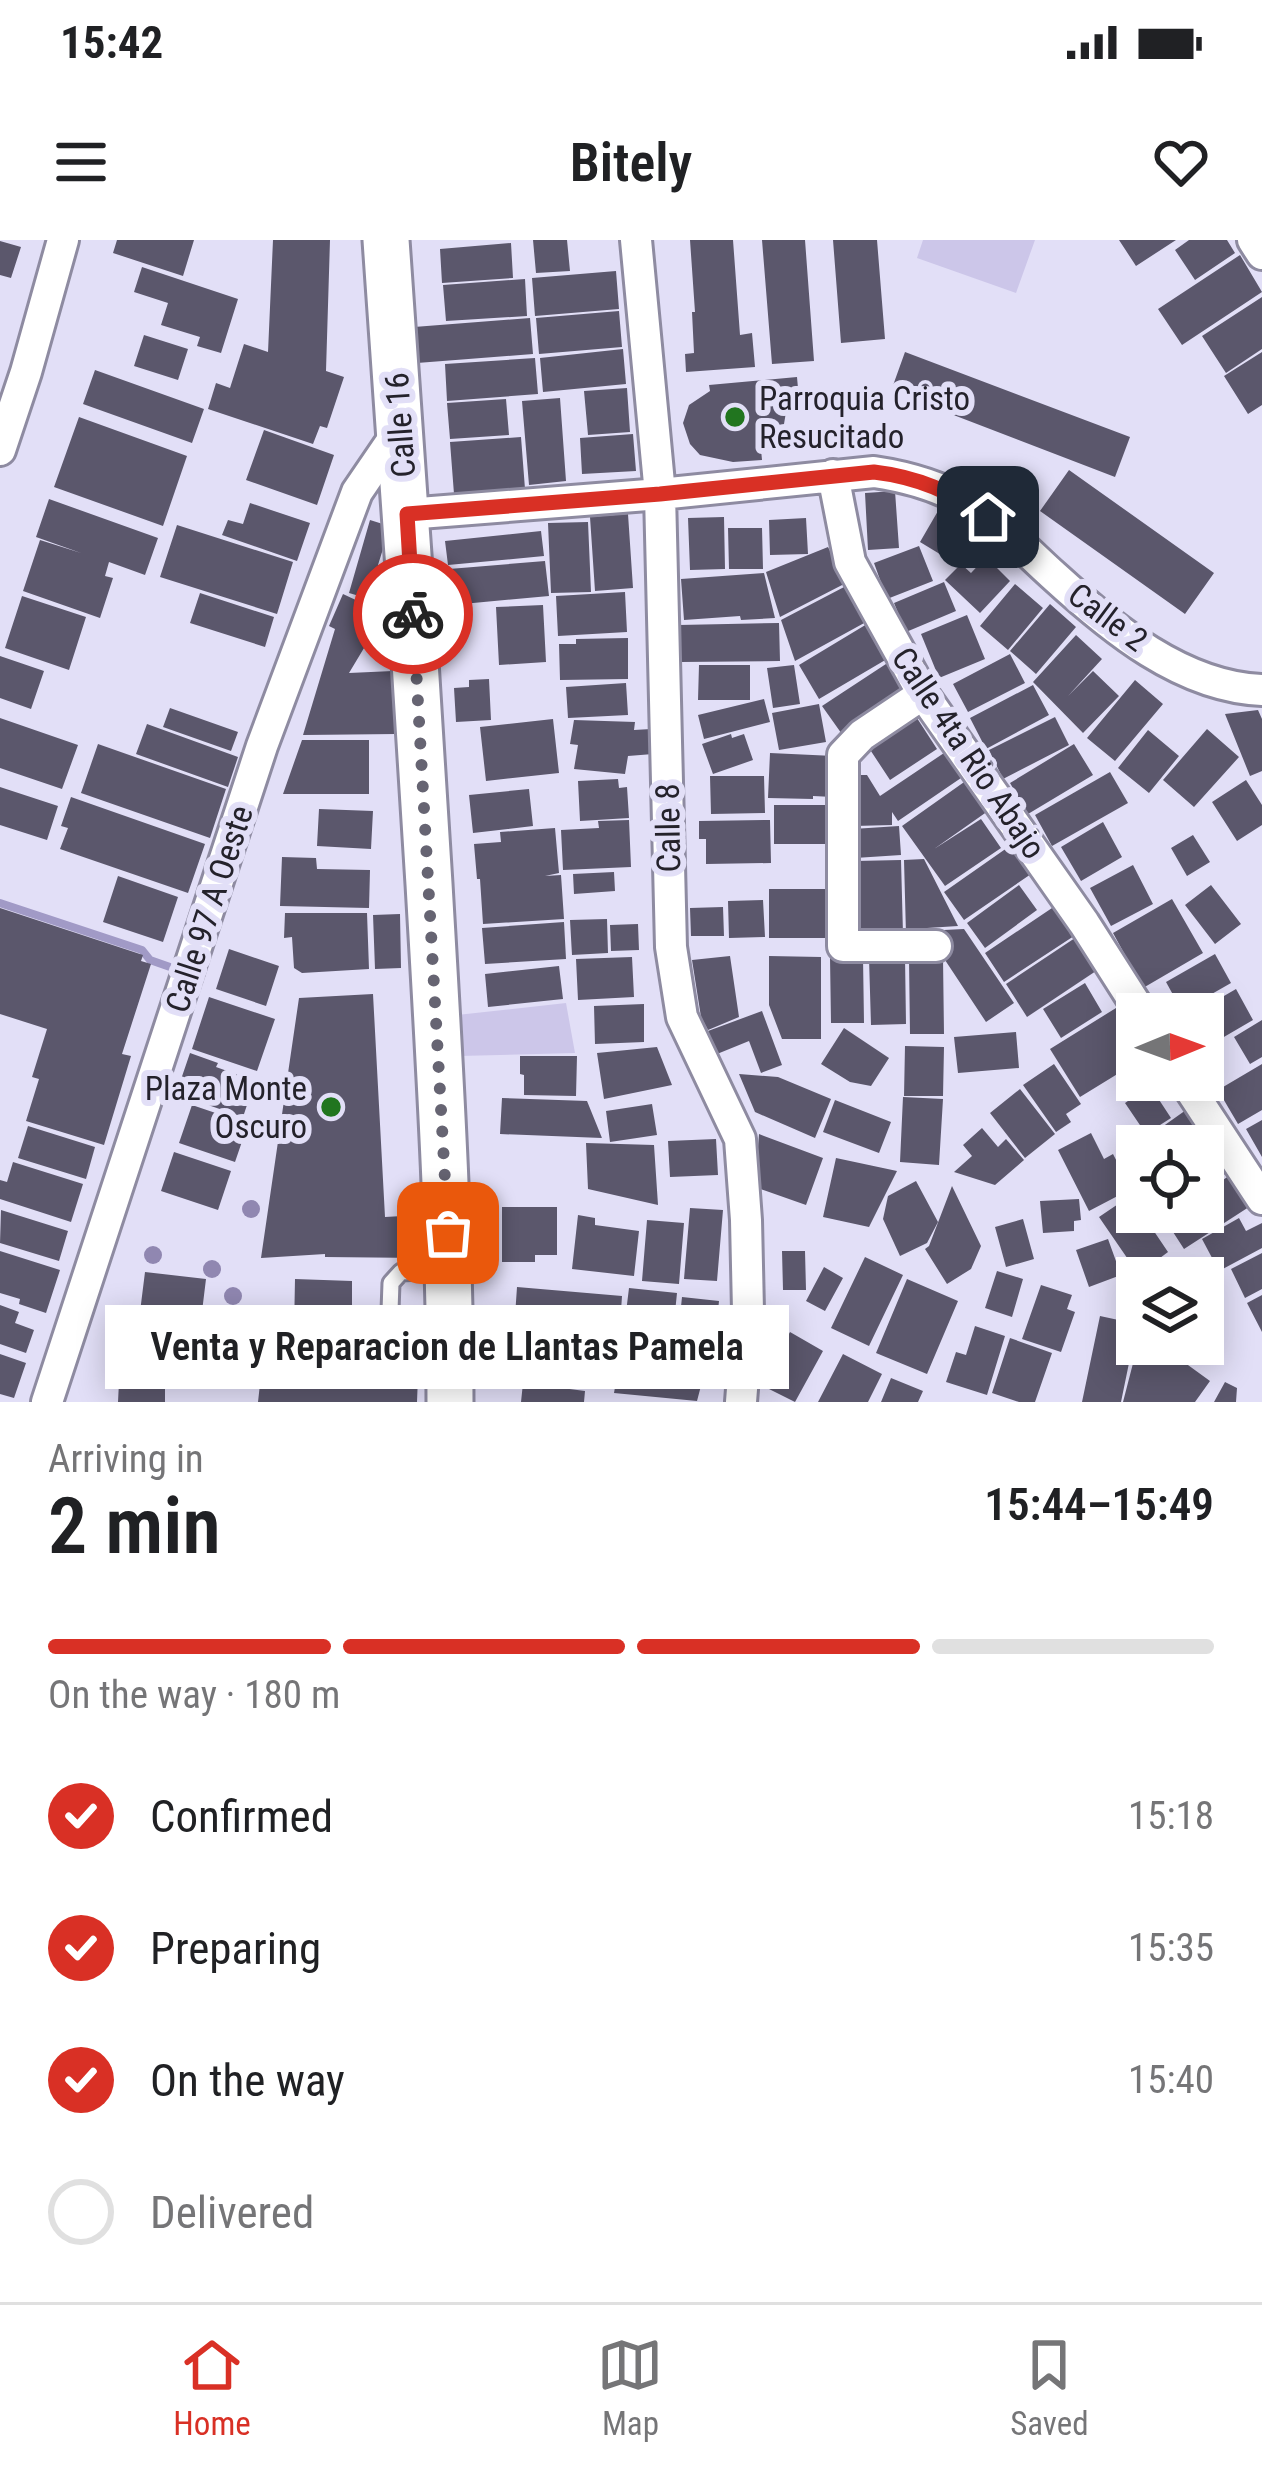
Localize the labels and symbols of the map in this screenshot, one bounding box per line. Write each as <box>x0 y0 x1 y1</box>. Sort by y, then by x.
street label: Calle 16 <box>377 371 423 479</box>
place label: Parroquia Cristo Resucitado <box>759 379 970 456</box>
marker: Parroquia Cristo Resucitado <box>722 404 748 430</box>
pin <box>937 466 1039 568</box>
courier <box>353 554 473 674</box>
street label: Calle 2 <box>1061 575 1155 659</box>
street label: Calle 4ta Rio Abajo <box>884 640 1054 866</box>
street label: Calle 8 <box>648 783 688 873</box>
street label: Calle 97 A Oeste <box>157 801 261 1017</box>
north arrow <box>1116 993 1224 1101</box>
place label: Plaza Monte Oscuro <box>145 1069 307 1146</box>
marker: Plaza Monte Oscuro <box>318 1094 344 1120</box>
pin <box>397 1182 499 1284</box>
callout: Venta y Reparacion de Llantas Pamela <box>106 1305 790 1389</box>

